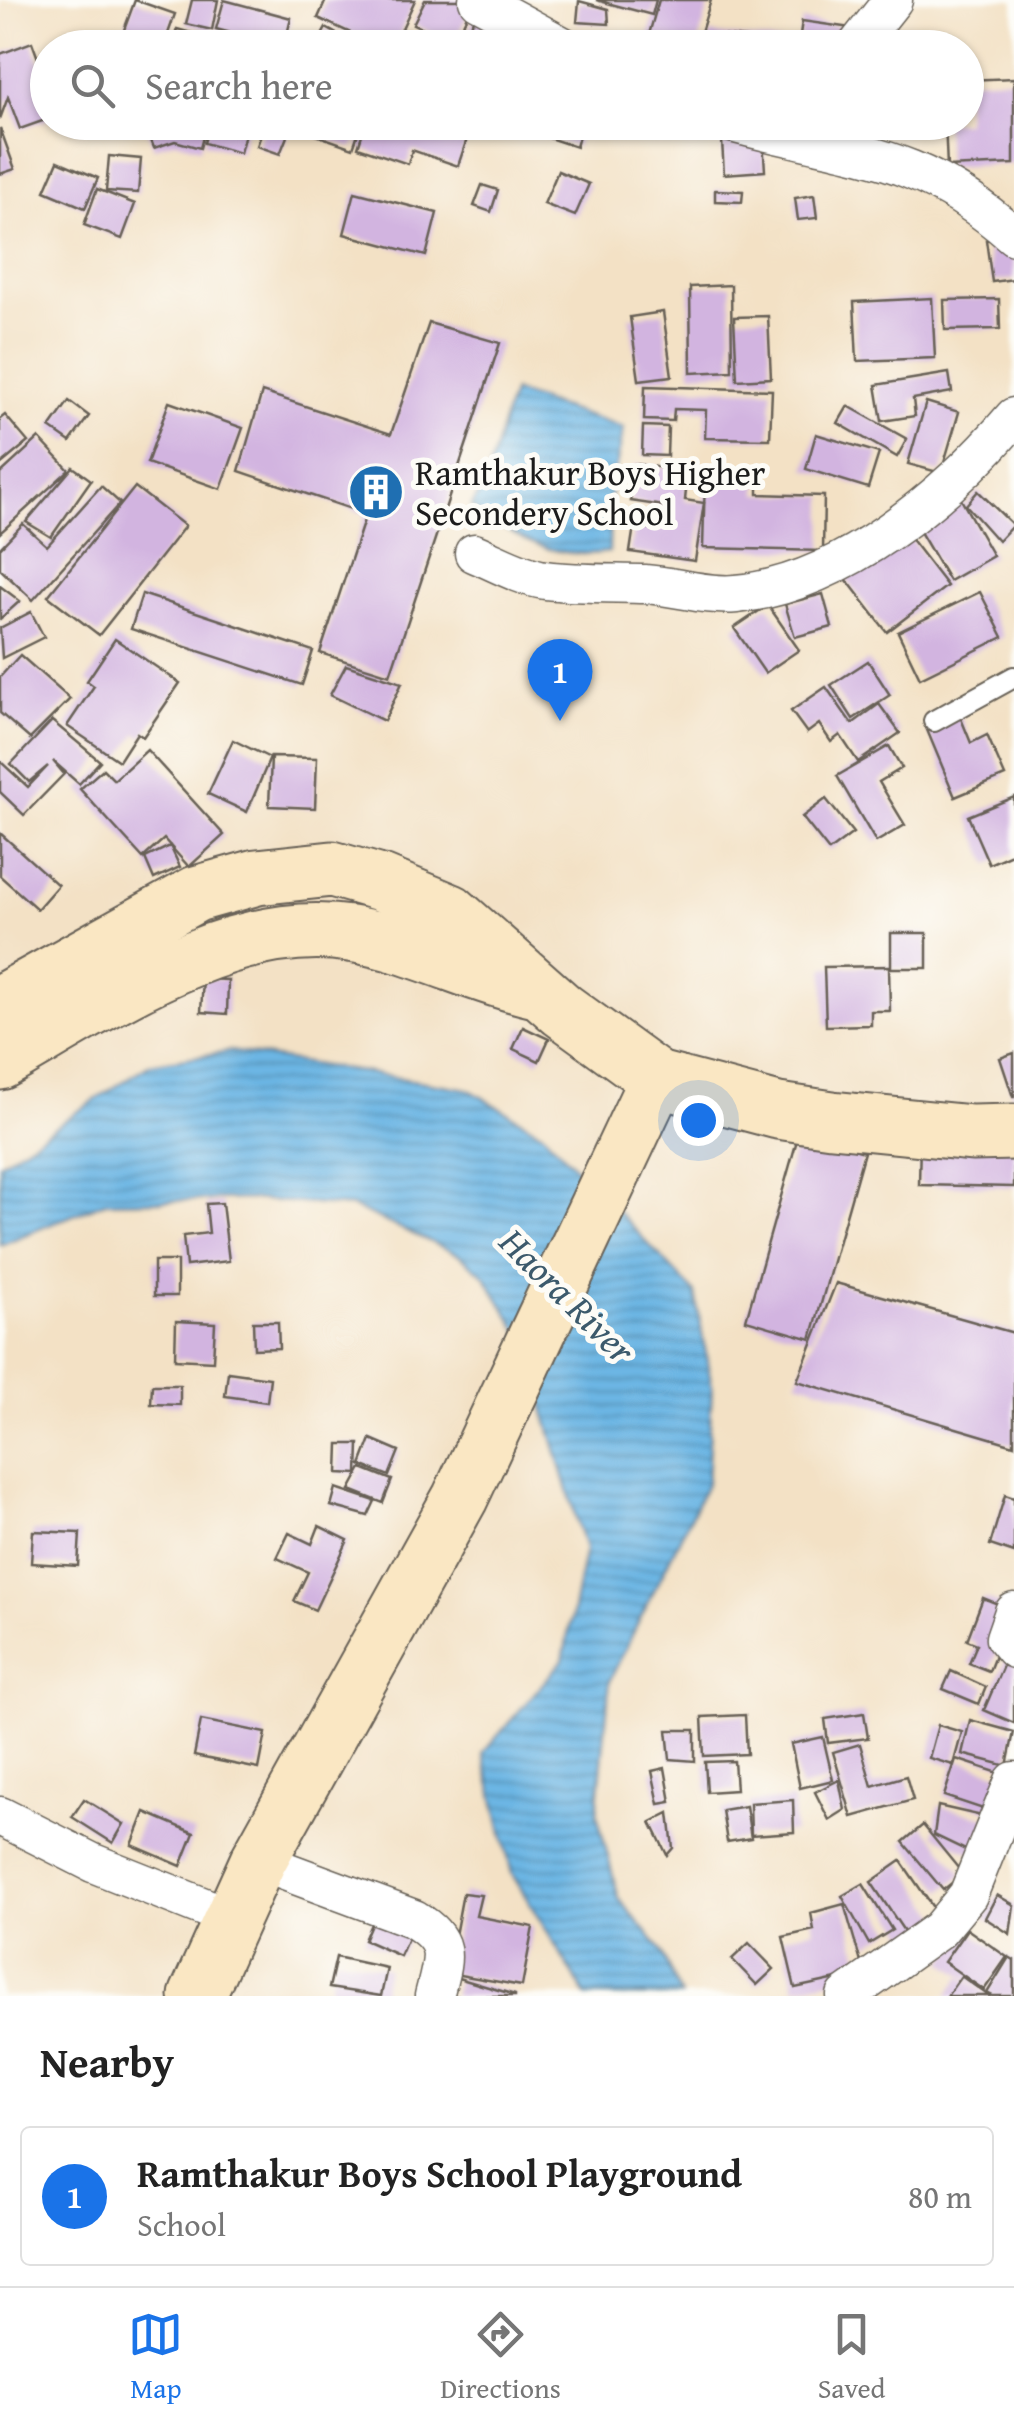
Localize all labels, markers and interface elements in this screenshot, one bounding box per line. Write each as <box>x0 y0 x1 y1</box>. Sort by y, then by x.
search box <box>30 30 984 140</box>
text: Search here <box>145 57 333 113</box>
icon: search <box>65 58 120 113</box>
place label: Ramthakur Boys Higher Secondery School <box>415 447 765 538</box>
building icon: Ramthakur Boys Higher Secondery School <box>346 462 406 522</box>
pin: 1 <box>528 638 592 721</box>
your location <box>673 1095 724 1146</box>
water label: Haora River <box>487 1214 650 1377</box>
text: Nearby <box>40 2031 174 2092</box>
text: Ramthakur Boys School Playground <box>137 2145 742 2201</box>
text: 1 <box>66 2173 83 2220</box>
text: 80 m <box>908 2173 972 2220</box>
text: School <box>137 2201 226 2248</box>
tab: Map <box>128 2307 183 2408</box>
tab: Directions <box>440 2307 561 2408</box>
tab: Saved <box>818 2307 886 2408</box>

